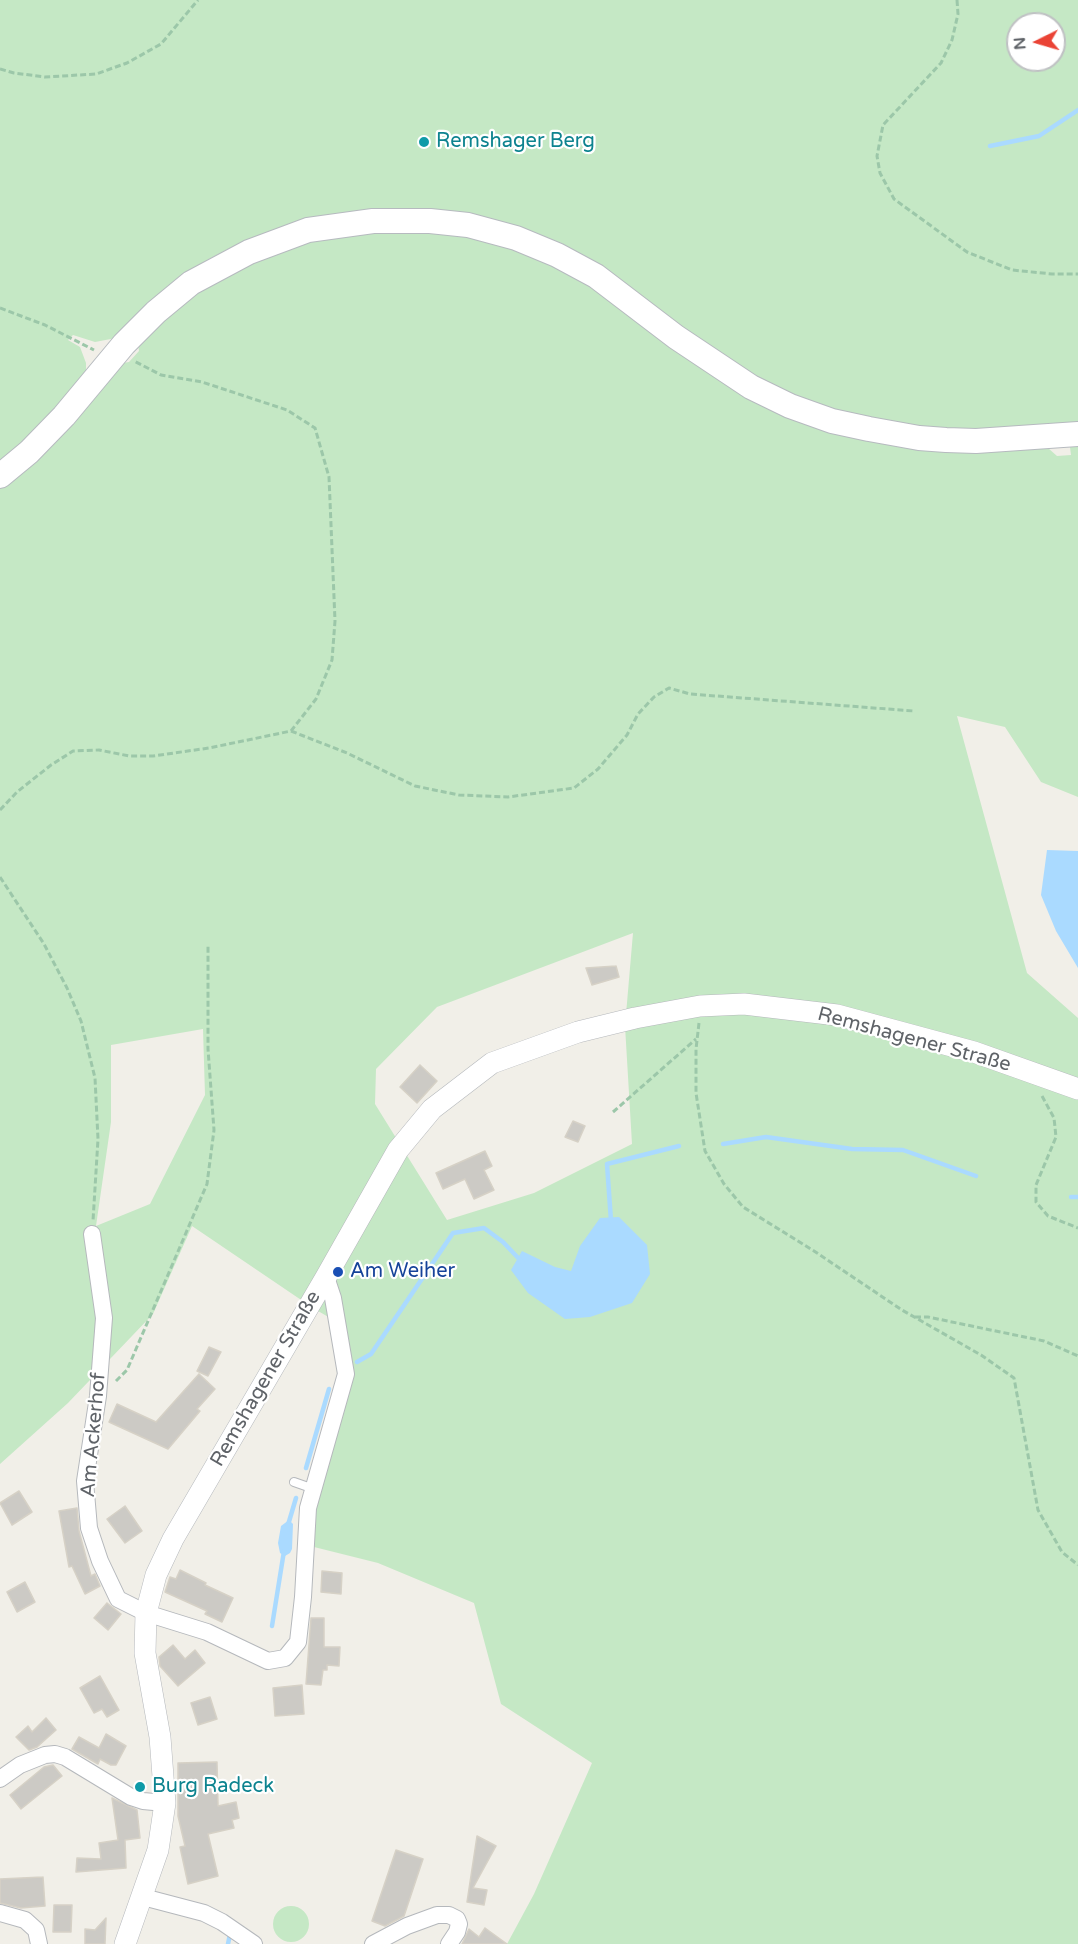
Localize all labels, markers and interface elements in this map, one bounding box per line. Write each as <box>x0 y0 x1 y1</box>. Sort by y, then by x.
north arrow <box>1006 12 1066 72</box>
text: N <box>1010 36 1031 51</box>
place label: Remshager Berg <box>436 130 595 154</box>
marker: Remshager Berg <box>417 135 431 149</box>
street label: Remshagener Straße <box>815 1003 1013 1077</box>
place label: Am Weiher <box>350 1260 455 1284</box>
marker: Am Weiher <box>331 1265 345 1279</box>
street label: Remshagener Straße <box>206 1287 326 1471</box>
street label: Am Ackerhof <box>77 1372 111 1498</box>
place label: Burg Radeck <box>152 1775 274 1799</box>
marker: Burg Radeck <box>133 1780 147 1794</box>

